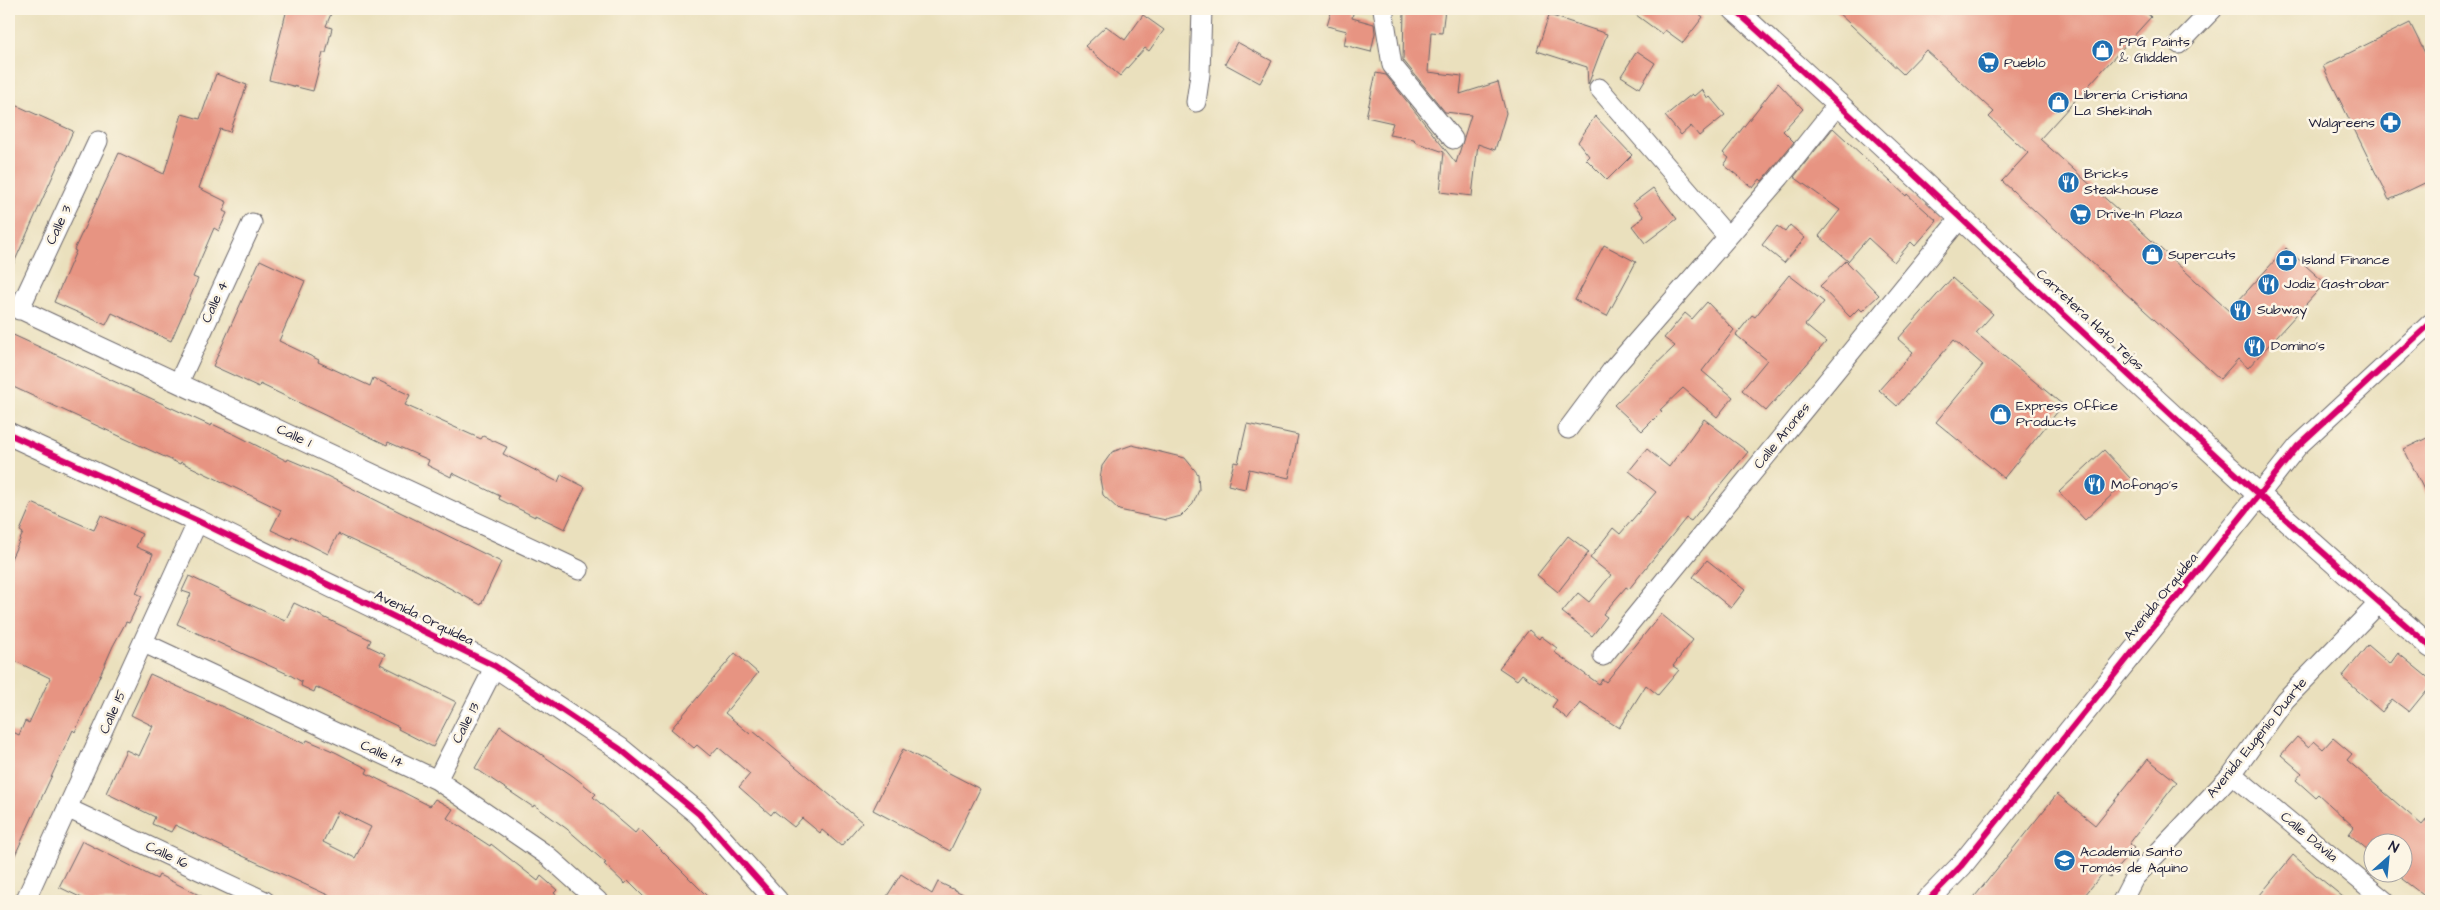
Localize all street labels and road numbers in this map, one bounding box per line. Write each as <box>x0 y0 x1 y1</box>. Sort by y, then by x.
street label: Calle 3 <box>41 202 77 248</box>
street label: Carretera Hato Tejas <box>2031 264 2149 376</box>
street label: Calle 4 <box>197 277 234 326</box>
street label: Calle Anones <box>1749 399 1815 473</box>
street label: Calle 1 <box>273 419 315 453</box>
street label: Avenida Orquídea <box>2119 549 2203 645</box>
street label: Avenida Orquídea <box>371 585 477 651</box>
street label: Avenida Eugenio Duarte <box>2202 673 2312 803</box>
street label: Calle 15 <box>94 687 132 737</box>
street label: Calle 13 <box>447 699 485 747</box>
street label: Calle 14 <box>357 735 407 773</box>
street label: Calle Dávila <box>2276 807 2342 867</box>
street label: Calle 16 <box>142 836 192 874</box>

